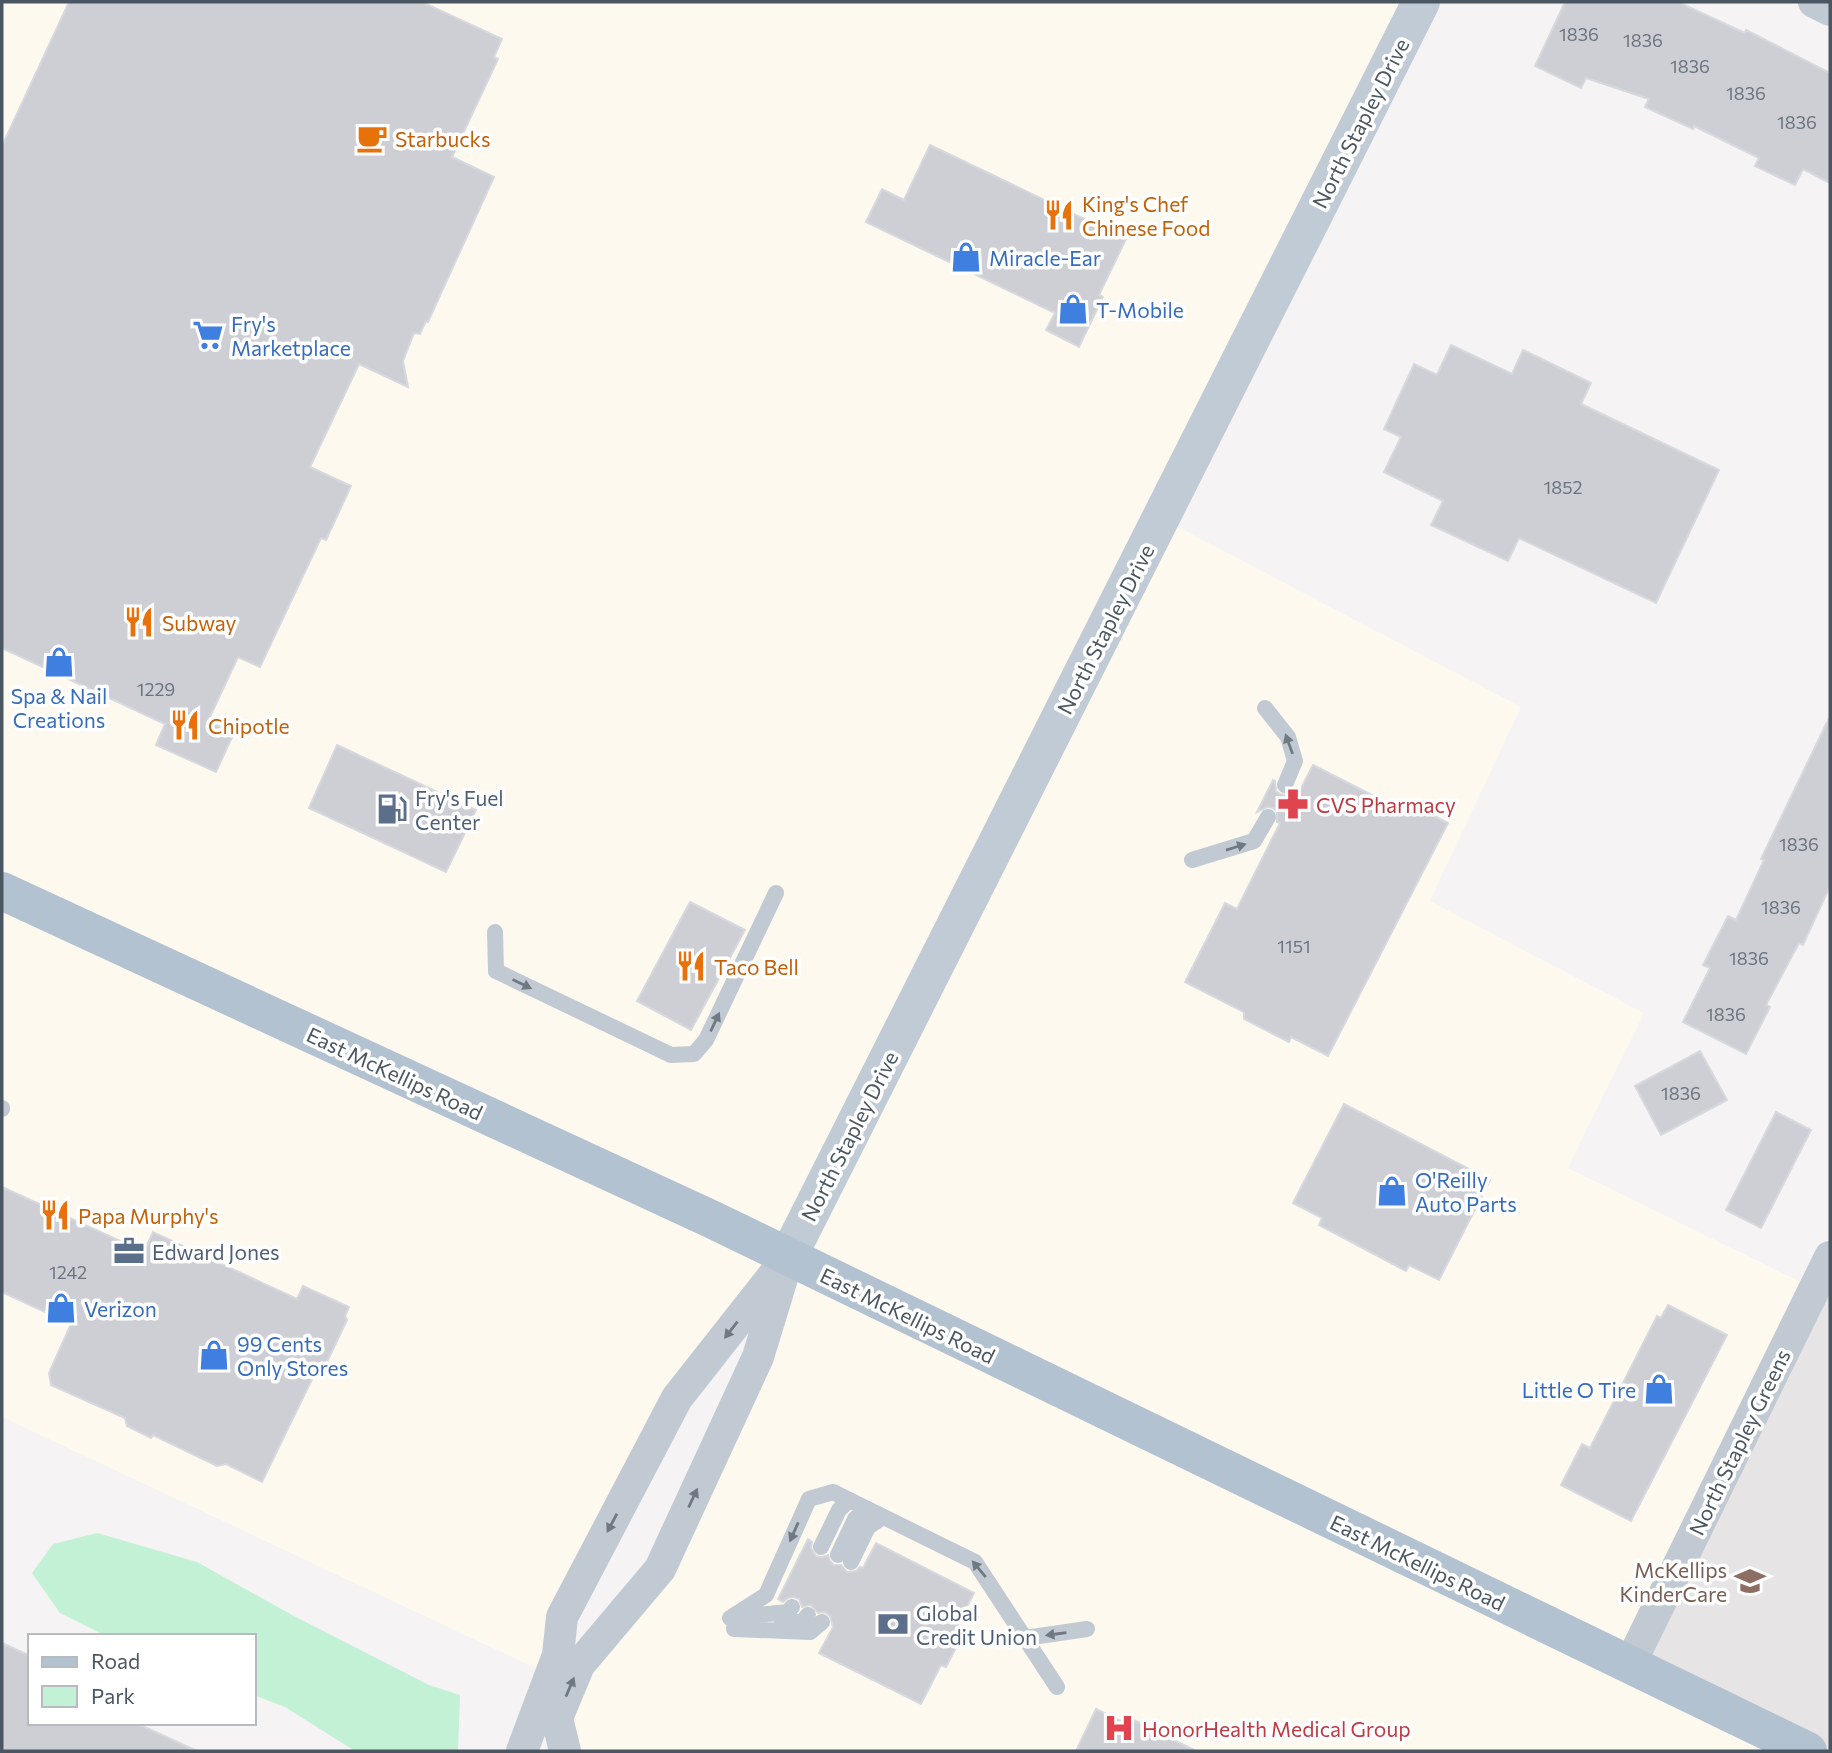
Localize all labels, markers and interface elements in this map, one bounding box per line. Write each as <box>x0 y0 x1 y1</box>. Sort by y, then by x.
house number: 1836 <box>1559 23 1599 45</box>
house number: 1836 <box>1623 29 1663 51</box>
street label: North Stapley Drive <box>1306 34 1414 212</box>
house number: 1836 <box>1670 55 1710 77</box>
house number: 1836 <box>1726 82 1766 104</box>
house number: 1836 <box>1777 111 1817 133</box>
cafe icon: Starbucks <box>355 121 389 155</box>
place label: Starbucks <box>395 126 491 151</box>
place label: King's Chef Chinese Food <box>1082 191 1210 240</box>
restaurant icon: King's Chef Chinese Food <box>1042 198 1076 232</box>
shop icon: Miracle-Ear <box>949 240 983 274</box>
place label: Miracle-Ear <box>989 245 1101 270</box>
shop icon: T-Mobile <box>1056 292 1090 326</box>
place label: T-Mobile <box>1096 297 1184 322</box>
place label: Fry's Marketplace <box>231 311 351 360</box>
supermarket icon: Fry's Marketplace <box>191 318 225 352</box>
house number: 1852 <box>1544 476 1582 498</box>
street label: North Stapley Drive <box>1051 540 1159 718</box>
restaurant icon: Subway <box>122 605 156 639</box>
place label: Subway <box>162 610 237 635</box>
shop icon: Spa & Nail Creations <box>42 645 76 679</box>
house number: 1229 <box>137 678 175 700</box>
place label: Spa & Nail Creations <box>11 683 107 732</box>
restaurant icon: Chipotle <box>168 708 202 742</box>
place label: Chipotle <box>208 713 290 738</box>
one-way arrow <box>1284 734 1295 755</box>
place label: Fry's Fuel Center <box>415 785 504 834</box>
pharmacy icon: CVS Pharmacy <box>1276 787 1310 821</box>
fuel station icon: Fry's Fuel Center <box>375 792 409 826</box>
place label: CVS Pharmacy <box>1316 792 1456 817</box>
house number: 1836 <box>1779 833 1819 855</box>
one-way arrow <box>1226 841 1247 851</box>
house number: 1836 <box>1761 896 1801 918</box>
house number: 1151 <box>1277 935 1311 957</box>
house number: 1836 <box>1729 947 1769 969</box>
restaurant icon: Taco Bell <box>674 949 708 983</box>
place label: Taco Bell <box>714 954 799 979</box>
one-way arrow <box>512 978 532 989</box>
house number: 1836 <box>1706 1003 1746 1025</box>
one-way arrow <box>709 1012 721 1032</box>
street label: East McKellips Road <box>303 1021 487 1125</box>
street label: North Stapley Drive <box>795 1047 903 1225</box>
house number: 1836 <box>1661 1082 1701 1104</box>
place label: O'Reilly Auto Parts <box>1415 1167 1517 1216</box>
shop icon: O'Reilly Auto Parts <box>1375 1174 1409 1208</box>
restaurant icon: Papa Murphy's <box>38 1198 72 1232</box>
place label: Papa Murphy's <box>78 1203 219 1228</box>
office icon: Edward Jones <box>112 1234 146 1268</box>
place label: Edward Jones <box>152 1239 280 1264</box>
house number: 1242 <box>49 1261 87 1283</box>
street label: East McKellips Road <box>817 1262 999 1368</box>
shop icon: Verizon <box>44 1291 78 1325</box>
place label: Verizon <box>84 1296 157 1321</box>
one-way arrow <box>723 1320 738 1338</box>
place label: 99 Cents Only Stores <box>237 1331 348 1380</box>
shop icon: 99 Cents Only Stores <box>197 1338 231 1372</box>
street label: North Stapley Greens <box>1683 1345 1795 1539</box>
shop icon: Little O Tire <box>1642 1372 1676 1406</box>
place label: Little O Tire <box>1522 1377 1636 1402</box>
one-way arrow <box>688 1488 699 1508</box>
street label: East McKellips Road <box>1327 1509 1509 1615</box>
one-way arrow <box>606 1513 618 1532</box>
one-way arrow <box>788 1522 800 1542</box>
place label: McKellips KinderCare <box>1619 1557 1727 1606</box>
one-way arrow <box>971 1561 986 1579</box>
school or university icon: McKellips KinderCare <box>1733 1564 1767 1598</box>
place label: Global Credit Union <box>916 1600 1037 1649</box>
bank icon: Global Credit Union <box>876 1607 910 1641</box>
one-way arrow <box>1045 1628 1067 1639</box>
legend <box>28 1634 256 1725</box>
text: Road <box>91 1648 140 1673</box>
one-way arrow <box>565 1676 576 1697</box>
text: Park <box>91 1683 135 1708</box>
hospital icon: HonorHealth Medical Group <box>1102 1711 1136 1745</box>
place label: HonorHealth Medical Group <box>1142 1716 1411 1741</box>

